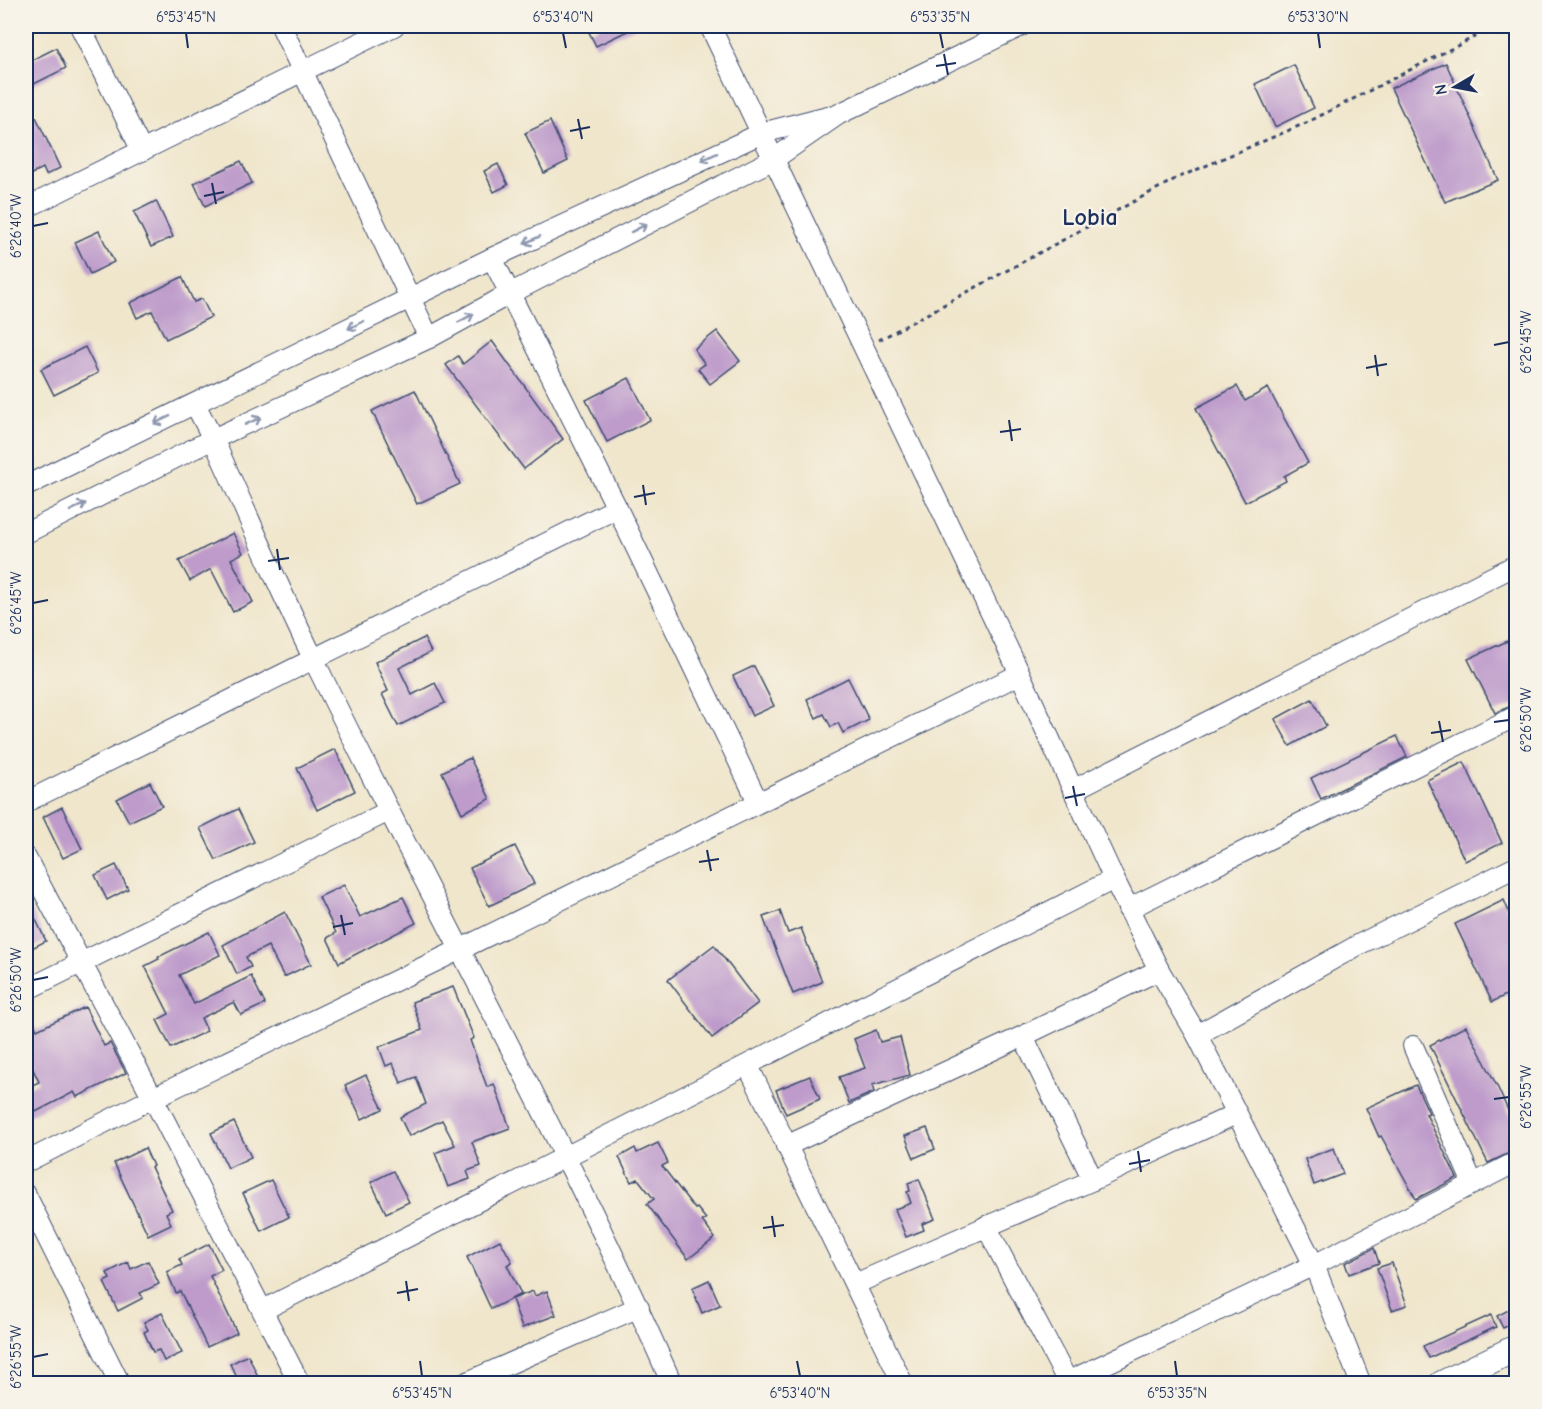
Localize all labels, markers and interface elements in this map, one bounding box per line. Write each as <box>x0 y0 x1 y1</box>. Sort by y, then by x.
text: 6°53'45"N <box>156 8 216 26</box>
text: 6°53'40"N <box>533 8 593 26</box>
text: 6°53'35"N <box>910 8 970 26</box>
text: 6°53'30"N <box>1287 8 1349 26</box>
north arrow <box>1425 57 1485 117</box>
text: N <box>1431 83 1451 96</box>
one-way arrow <box>700 152 718 164</box>
text: 6°26'40"W <box>7 194 25 258</box>
district label: Lobia <box>1062 203 1118 231</box>
one-way arrow <box>630 221 648 233</box>
one-way arrow <box>523 234 541 246</box>
text: 6°26'45"W <box>1517 310 1535 374</box>
one-way arrow <box>457 312 474 324</box>
one-way arrow <box>348 320 366 331</box>
one-way arrow <box>154 414 172 426</box>
one-way arrow <box>243 414 261 426</box>
one-way arrow <box>68 500 86 512</box>
text: 6°26'45"W <box>7 571 25 635</box>
text: 6°26'50"W <box>1517 687 1535 753</box>
text: 6°26'50"W <box>7 947 25 1013</box>
text: 6°26'55"W <box>1517 1065 1535 1129</box>
text: 6°26'55"W <box>7 1325 25 1389</box>
text: 6°53'45"N <box>392 1384 452 1402</box>
text: 6°53'40"N <box>770 1384 830 1402</box>
text: 6°53'35"N <box>1147 1384 1207 1402</box>

